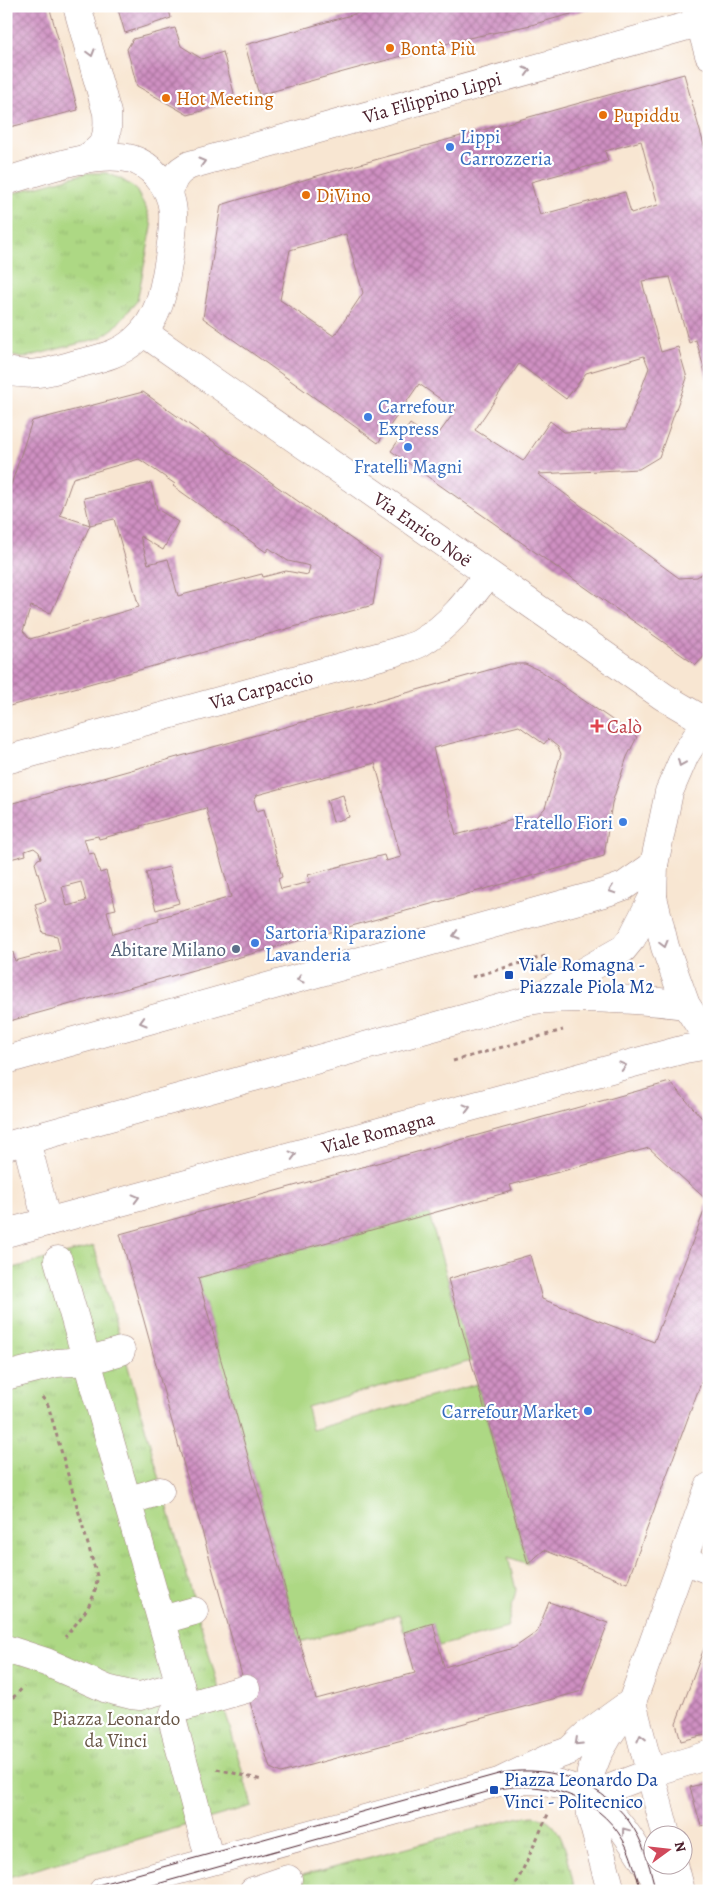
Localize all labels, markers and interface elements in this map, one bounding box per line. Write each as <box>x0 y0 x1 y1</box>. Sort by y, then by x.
place label: Bontà Più <box>400 36 477 62</box>
marker: Bontà Più <box>384 42 396 54</box>
one-way arrow <box>85 49 95 57</box>
street label: Via Filippino Lippi <box>359 66 505 130</box>
one-way arrow <box>522 66 531 77</box>
place label: Hot Meeting <box>176 86 274 112</box>
marker: Hot Meeting <box>160 92 172 104</box>
place label: Pupiddu <box>613 103 681 129</box>
marker: Pupiddu <box>597 109 609 121</box>
place label: Lippi Carrozzeria <box>460 124 552 172</box>
marker: Lippi Carrozzeria <box>444 141 456 153</box>
one-way arrow <box>197 157 206 168</box>
place label: DiVino <box>316 183 371 209</box>
marker: DiVino <box>300 189 312 201</box>
place label: Carrefour Express <box>378 394 455 442</box>
marker: Carrefour Express <box>362 411 374 423</box>
marker: Fratelli Magni <box>402 441 414 453</box>
place label: Fratelli Magni <box>354 454 462 480</box>
street label: Via Enrico Noë <box>367 486 477 573</box>
street label: Via Carpaccio <box>206 664 316 717</box>
place label: Calò <box>607 714 642 740</box>
marker: Calò <box>591 720 603 732</box>
one-way arrow <box>677 758 688 767</box>
place label: Fratello Fiori <box>514 810 613 836</box>
marker: Fratello Fiori <box>617 816 629 828</box>
one-way arrow <box>608 884 617 894</box>
place label: Sartoria Riparazione Lavanderia <box>265 920 426 968</box>
one-way arrow <box>453 930 461 940</box>
place label: Abitare Milano <box>110 937 226 963</box>
marker: Sartoria Riparazione Lavanderia <box>249 937 261 949</box>
one-way arrow <box>659 940 669 948</box>
marker: Abitare Milano <box>230 943 242 955</box>
place label: Viale Romagna - Piazzale Piola M2 <box>518 952 654 1000</box>
marker: Viale Romagna - Piazzale Piola M2 <box>503 969 515 981</box>
one-way arrow <box>295 973 304 984</box>
one-way arrow <box>139 1017 148 1027</box>
one-way arrow <box>619 1061 627 1071</box>
one-way arrow <box>462 1103 471 1114</box>
street label: Viale Romagna <box>318 1105 438 1161</box>
one-way arrow <box>288 1150 297 1161</box>
one-way arrow <box>131 1193 139 1203</box>
place label: Carrefour Market <box>442 1399 578 1425</box>
marker: Carrefour Market <box>582 1405 594 1417</box>
park label: Piazza Leonardo da Vinci <box>52 1706 180 1754</box>
one-way arrow <box>636 1734 646 1742</box>
one-way arrow <box>575 1736 584 1745</box>
place label: Piazza Leonardo Da Vinci - Politecnico <box>503 1767 658 1815</box>
marker: Piazza Leonardo Da Vinci - Politecnico <box>488 1784 500 1796</box>
north arrow <box>642 1824 692 1874</box>
one-way arrow <box>622 1828 630 1837</box>
text: N <box>670 1839 691 1854</box>

